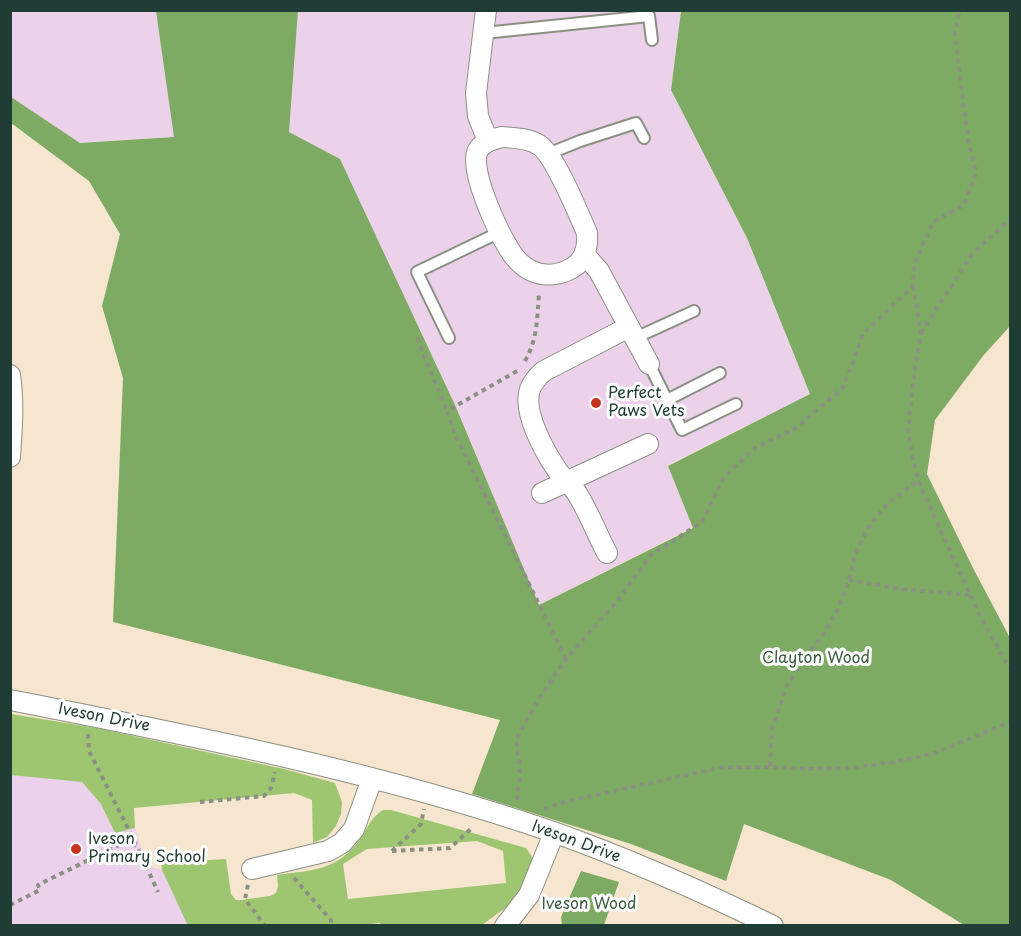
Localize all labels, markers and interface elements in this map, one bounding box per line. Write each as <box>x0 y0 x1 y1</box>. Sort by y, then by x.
place label: Perfect Paws Vets <box>608 384 685 422</box>
marker: Perfect Paws Vets <box>589 396 603 410</box>
park label: Clayton Wood <box>762 649 870 669</box>
street label: Iveson Drive <box>57 700 151 736</box>
street label: Iveson Drive <box>529 817 623 867</box>
place label: Iveson Primary School <box>88 830 206 868</box>
marker: Iveson Primary School <box>69 842 83 856</box>
park label: Iveson Wood <box>542 895 636 915</box>

